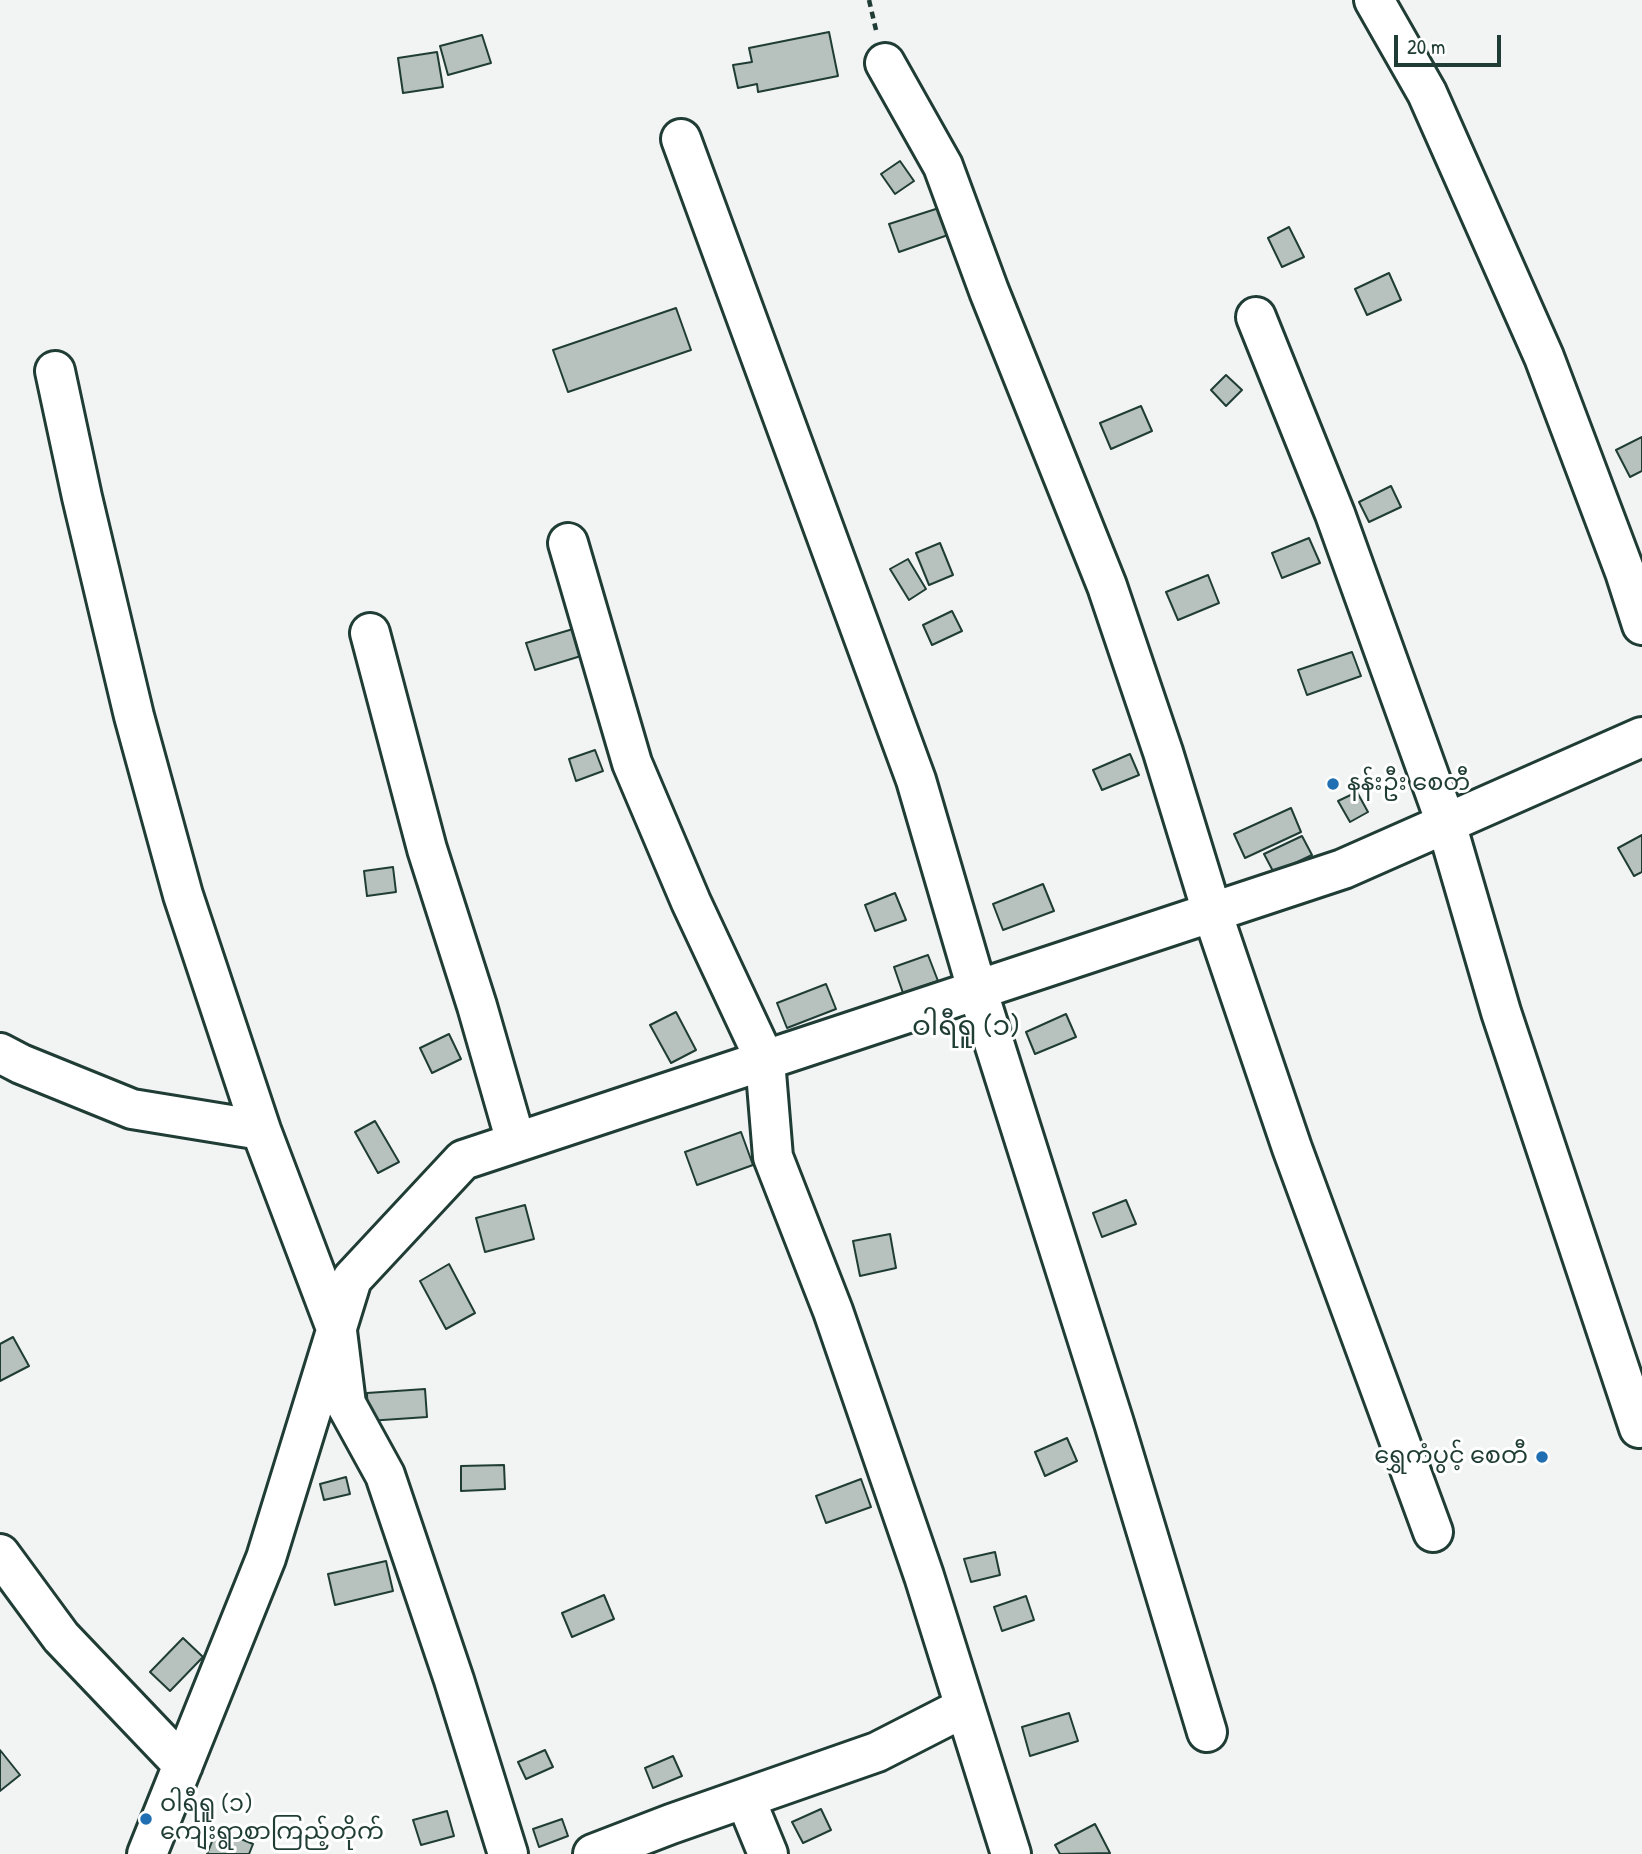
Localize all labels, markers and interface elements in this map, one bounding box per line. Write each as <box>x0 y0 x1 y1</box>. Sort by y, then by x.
scale bar <box>1397 21 1504 65</box>
text: 20 m <box>1407 32 1445 61</box>
place label: နန်းဦး စေတီ <box>1347 770 1470 798</box>
marker: နန်းဦး စေတီ <box>1325 776 1341 792</box>
district label: ဝါရီရူ (၁) <box>912 1011 1020 1045</box>
place label: ရွှေကံပွင့် စေတီ <box>1374 1443 1528 1471</box>
marker: ရွှေကံပွင့် စေတီ <box>1534 1449 1550 1465</box>
place label: ဝါရီရူ (၁) ကျေးရွာစာကြည့်တိုက် <box>160 1791 384 1847</box>
marker: ဝါရီရူ (၁) ကျေးရွာစာကြည့်တိုက် <box>138 1811 154 1827</box>

